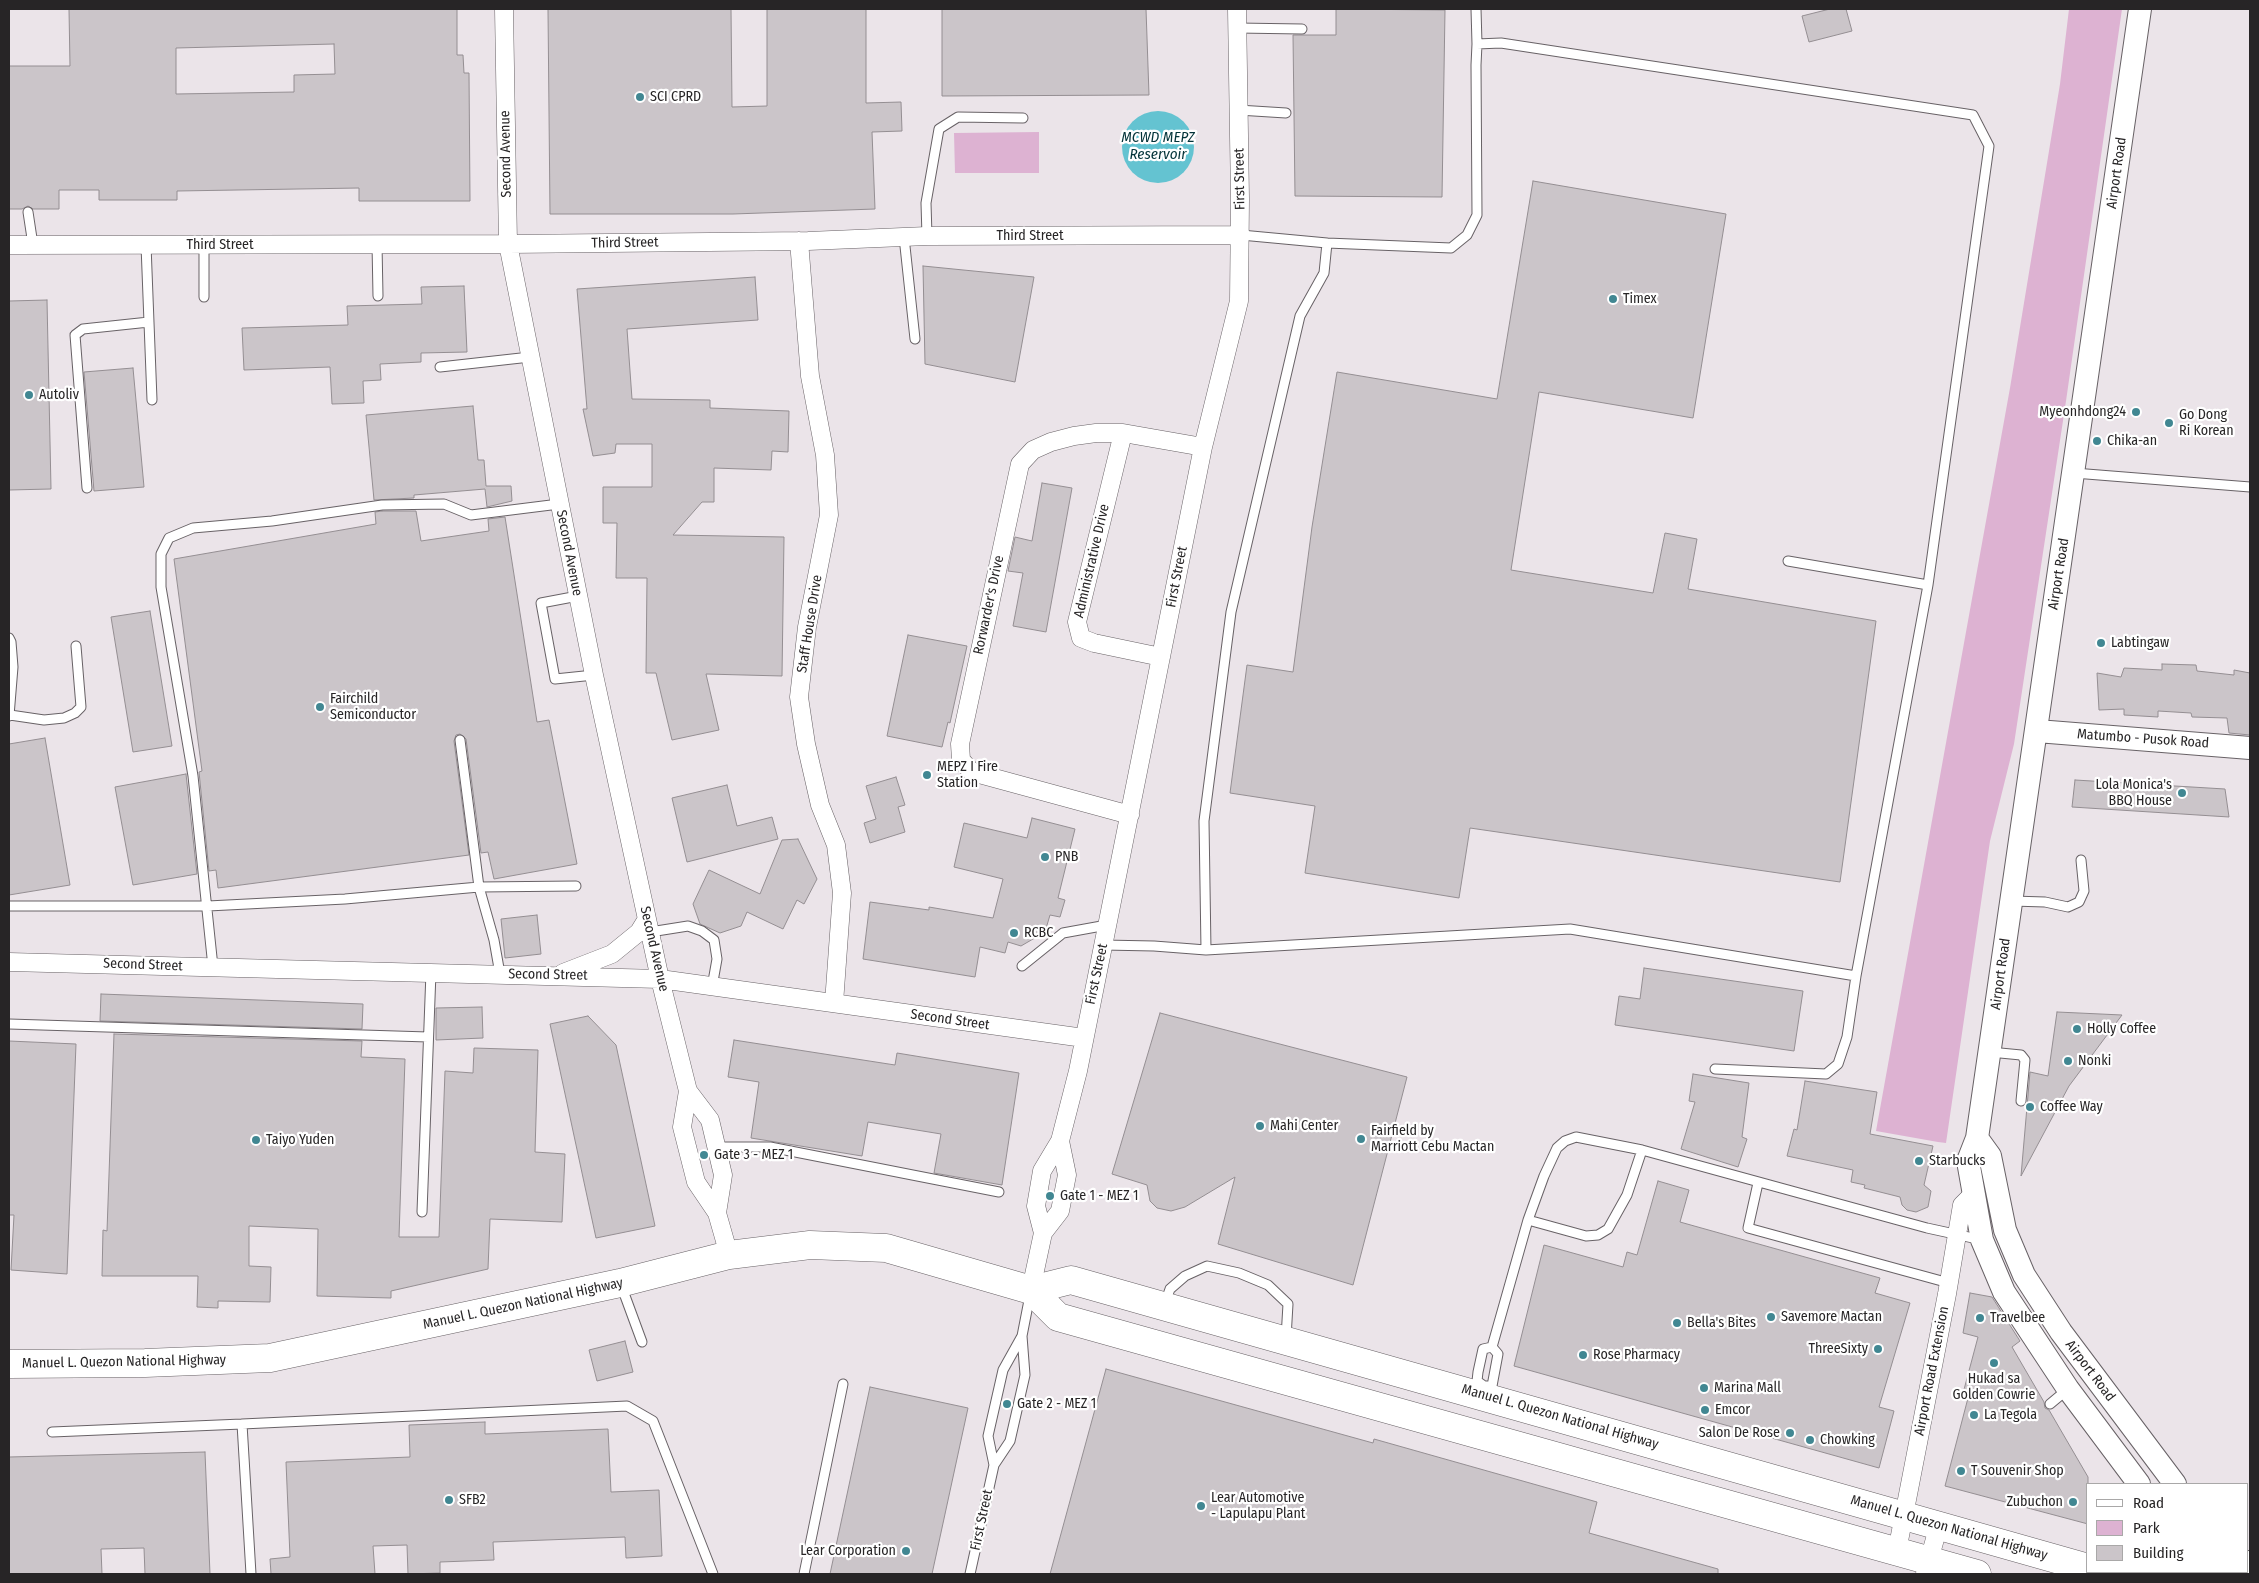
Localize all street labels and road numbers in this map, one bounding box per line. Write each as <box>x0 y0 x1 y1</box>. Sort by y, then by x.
street label: Second Avenue <box>497 110 515 198</box>
street label: Airport Road <box>2104 136 2130 210</box>
street label: First Street <box>1231 148 1249 210</box>
street label: Third Street <box>996 228 1064 244</box>
street label: Third Street <box>591 234 659 252</box>
street label: Third Street <box>186 237 254 253</box>
street label: Administrative Drive <box>1071 503 1113 619</box>
street label: Second Avenue <box>552 509 586 597</box>
street label: Airport Road <box>2045 537 2073 611</box>
street label: First Street <box>1163 545 1191 609</box>
street label: Rorwarder's Drive <box>970 554 1008 656</box>
street label: Staff House Drive <box>794 574 826 674</box>
street label: Matumbo - Pusok Road <box>2076 726 2210 752</box>
street label: Second Avenue <box>636 905 672 993</box>
street label: Airport Road <box>1988 937 2014 1011</box>
street label: First Street <box>1082 942 1112 1006</box>
street label: Second Street <box>103 955 183 975</box>
street label: Second Street <box>508 966 588 984</box>
street label: Second Street <box>909 1006 991 1034</box>
street label: Manuel L. Quezon National Highway <box>421 1275 625 1333</box>
street label: Airport Road Extension <box>1911 1305 1953 1437</box>
street label: Airport Road <box>2062 1337 2118 1405</box>
street label: Manuel L. Quezon National Highway <box>22 1352 226 1372</box>
street label: Manuel L. Quezon National Highway <box>1460 1381 1660 1453</box>
street label: First Street <box>967 1488 997 1552</box>
street label: Manuel L. Quezon National Highway <box>1849 1492 2049 1564</box>

